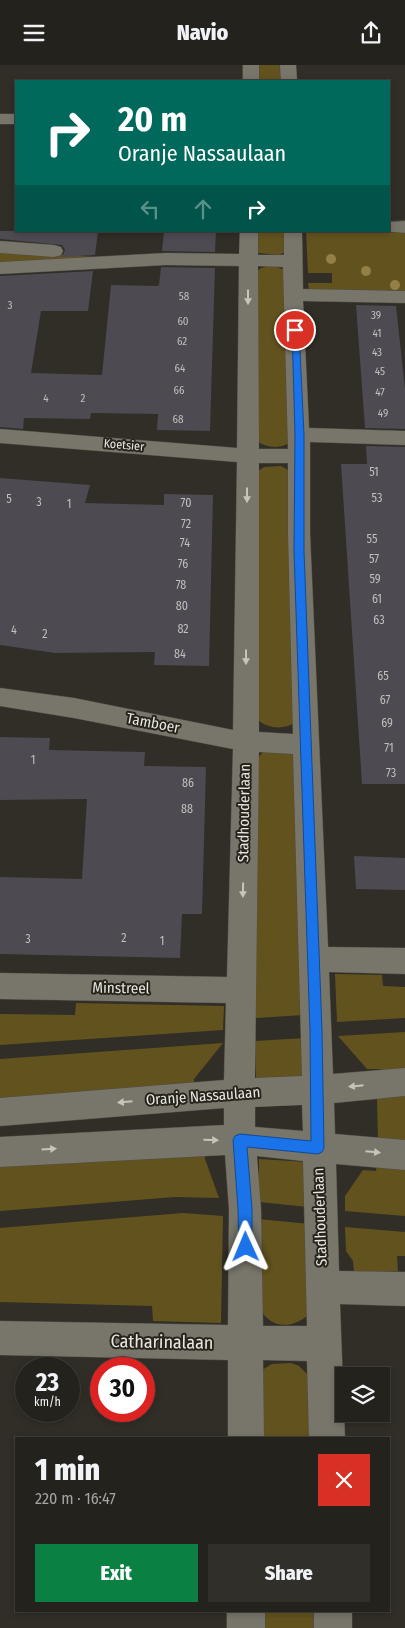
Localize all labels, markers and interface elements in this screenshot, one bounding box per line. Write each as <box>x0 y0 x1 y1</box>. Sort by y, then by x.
icon: menu <box>20 19 48 47</box>
text: Navio <box>177 19 228 46</box>
icon: share <box>357 19 385 47</box>
text: 20 m <box>118 98 187 140</box>
icon: right <box>35 100 100 165</box>
text: Oranje Nassaulaan <box>118 140 286 167</box>
icon: left <box>136 195 164 223</box>
icon: ahead <box>189 195 217 223</box>
icon: right <box>242 195 270 223</box>
house number: 58 <box>179 290 190 303</box>
one-way arrow <box>244 290 252 306</box>
house number: 3 <box>8 299 13 312</box>
pin <box>274 309 316 351</box>
house number: 39 <box>371 309 381 322</box>
house number: 60 <box>177 315 189 328</box>
icon: arrive <box>281 316 309 344</box>
house number: 41 <box>372 327 382 340</box>
house number: 62 <box>177 335 187 348</box>
house number: 43 <box>372 346 382 359</box>
house number: 64 <box>175 362 186 375</box>
house number: 45 <box>375 365 385 378</box>
house number: 66 <box>174 384 185 397</box>
house number: 47 <box>375 386 385 399</box>
house number: 4 <box>43 392 49 405</box>
house number: 2 <box>81 392 86 405</box>
house number: 49 <box>378 407 388 420</box>
house number: 68 <box>173 413 184 426</box>
street label: Koetsier <box>103 436 146 454</box>
house number: 51 <box>369 465 379 479</box>
one-way arrow <box>243 487 251 503</box>
house number: 53 <box>372 491 382 505</box>
house number: 5 <box>6 492 12 506</box>
house number: 3 <box>36 495 42 509</box>
house number: 70 <box>181 496 191 510</box>
house number: 1 <box>67 497 71 511</box>
house number: 72 <box>181 517 191 531</box>
house number: 55 <box>367 532 378 546</box>
house number: 74 <box>180 536 190 550</box>
house number: 57 <box>369 552 379 566</box>
house number: 76 <box>178 557 188 571</box>
house number: 59 <box>369 572 381 586</box>
house number: 78 <box>176 578 186 592</box>
house number: 61 <box>372 592 382 606</box>
house number: 80 <box>176 599 188 613</box>
house number: 63 <box>373 613 385 627</box>
house number: 82 <box>177 622 189 636</box>
house number: 4 <box>11 623 17 637</box>
house number: 2 <box>42 627 48 641</box>
house number: 84 <box>174 647 186 661</box>
one-way arrow <box>242 650 250 666</box>
house number: 65 <box>377 669 389 683</box>
house number: 67 <box>380 693 390 707</box>
street label: Tamboer <box>125 709 182 737</box>
house number: 69 <box>381 716 393 730</box>
house number: 71 <box>384 741 394 755</box>
house number: 1 <box>31 753 35 767</box>
street label: Stadhouderlaan <box>234 764 254 862</box>
house number: 73 <box>386 766 396 780</box>
house number: 86 <box>182 776 194 790</box>
house number: 88 <box>181 802 193 816</box>
one-way arrow <box>239 882 247 898</box>
house number: 2 <box>121 931 127 945</box>
house number: 3 <box>25 932 31 946</box>
house number: 1 <box>160 934 164 948</box>
street label: Minstreel <box>92 979 150 997</box>
one-way arrow <box>348 1082 364 1090</box>
street label: Oranje Nassaulaan <box>145 1083 261 1109</box>
one-way arrow <box>116 1098 132 1106</box>
one-way arrow <box>203 1136 219 1144</box>
one-way arrow <box>41 1145 57 1153</box>
one-way arrow <box>365 1148 381 1156</box>
street label: Stadhouderlaan <box>309 1168 331 1266</box>
position arrow <box>219 1220 271 1272</box>
street label: Catharinalaan <box>111 1330 213 1354</box>
speed limit sign: 30 <box>90 1357 155 1422</box>
map controls <box>335 1367 390 1422</box>
button: layers <box>335 1367 390 1422</box>
text: 23 <box>36 1368 59 1398</box>
text: km/h <box>34 1395 61 1409</box>
text: 1 min <box>35 1452 100 1488</box>
button: close <box>318 1454 370 1506</box>
text: 220 m · 16:47 <box>35 1489 116 1508</box>
button: Exit <box>35 1544 198 1602</box>
button: Share <box>208 1544 370 1602</box>

